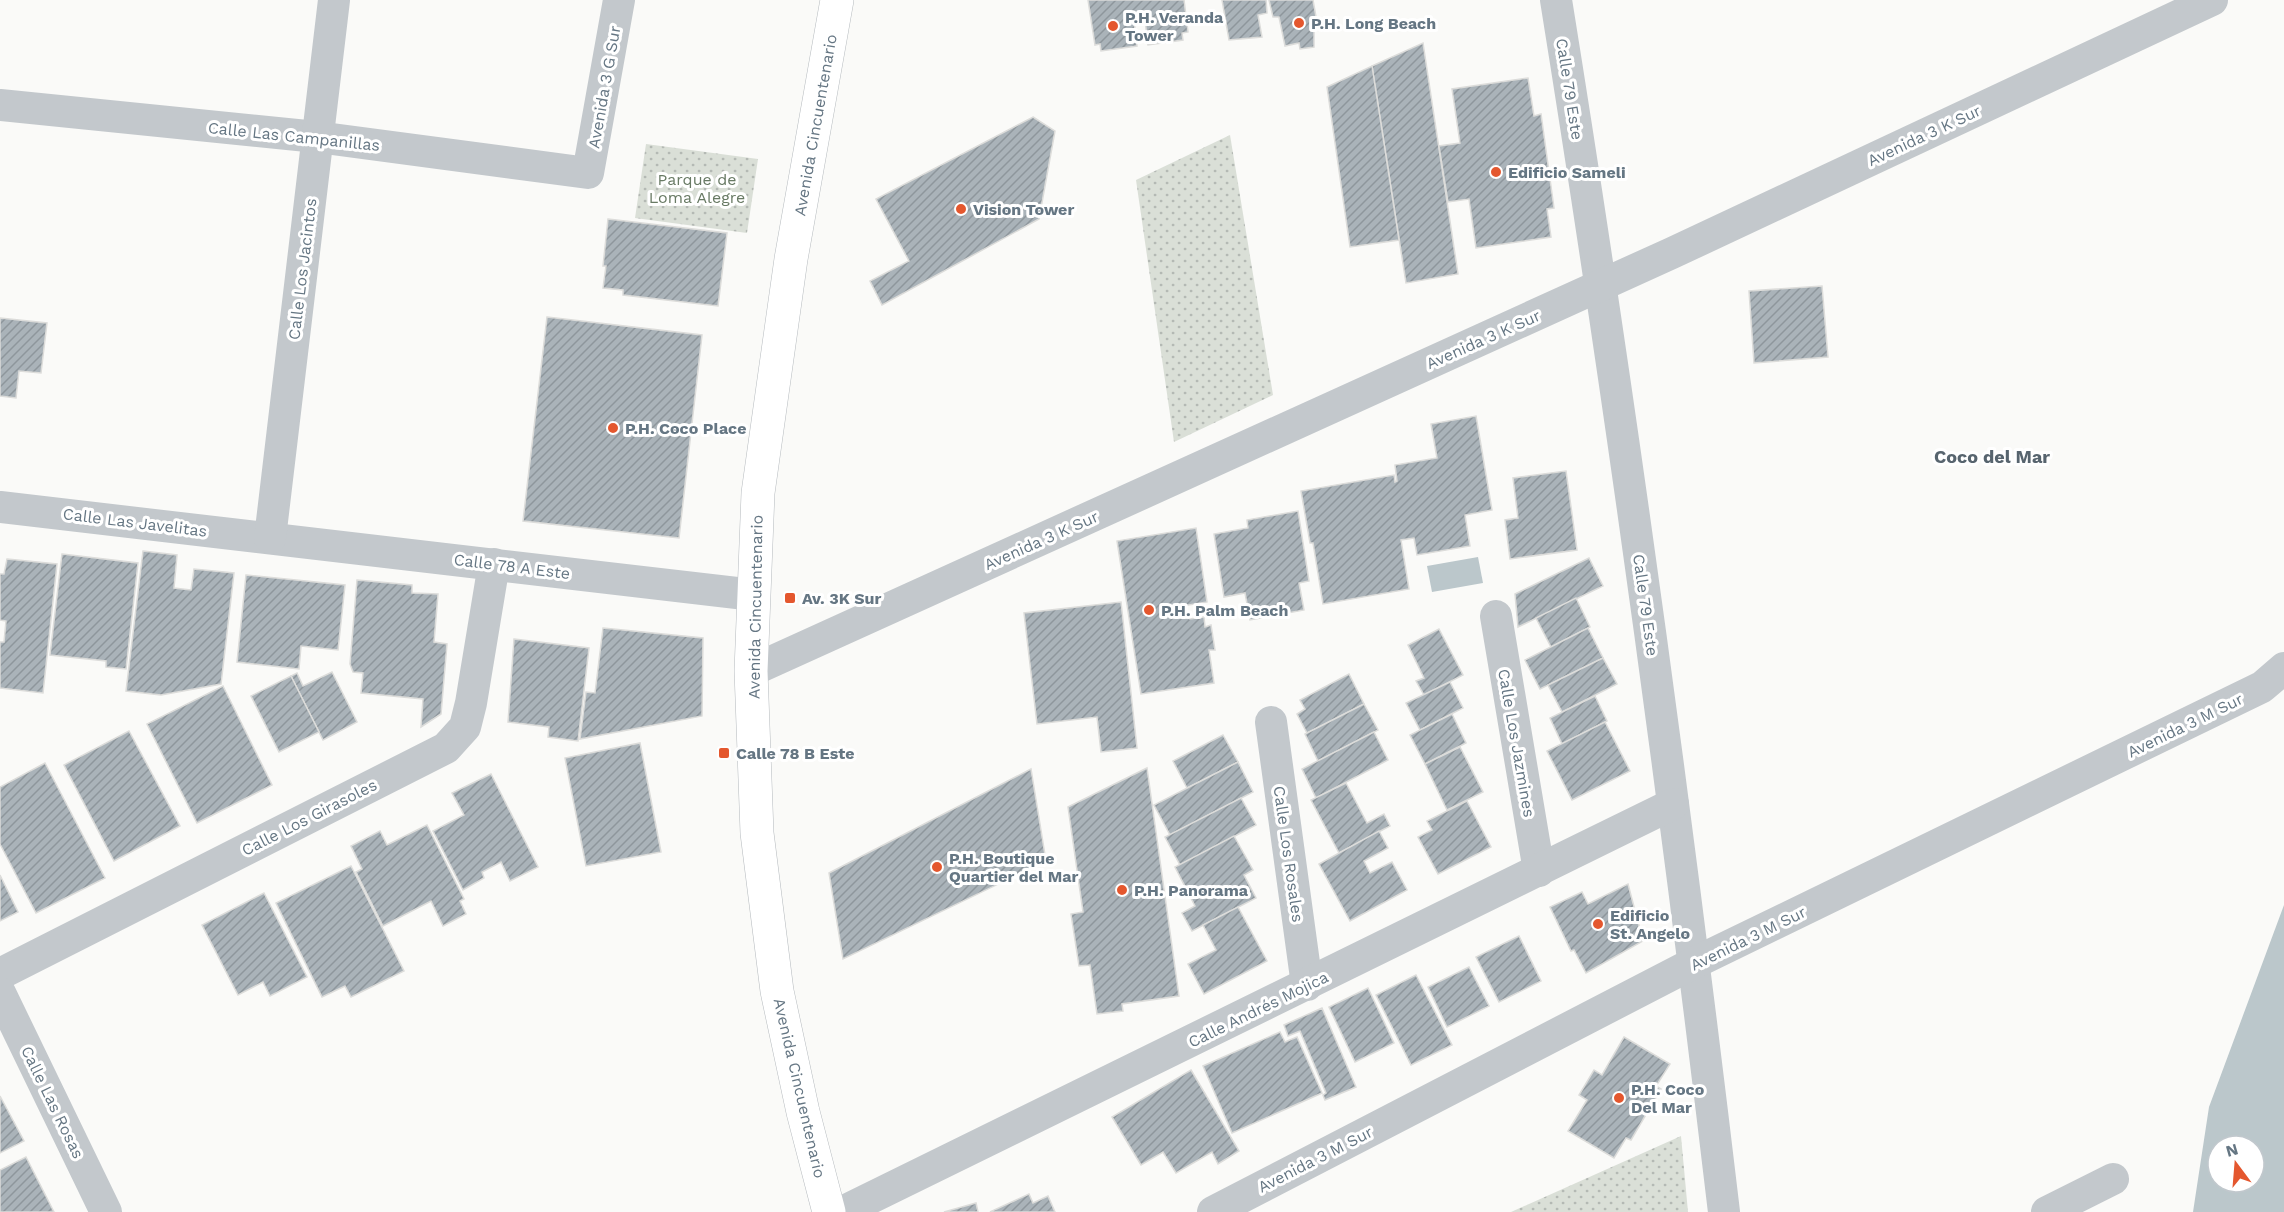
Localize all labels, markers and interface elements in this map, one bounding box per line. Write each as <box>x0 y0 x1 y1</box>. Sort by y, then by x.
place label: P.H. Veranda Tower <box>1125 8 1224 45</box>
place label: P.H. Long Beach <box>1311 14 1436 33</box>
marker: P.H. Long Beach <box>1292 16 1306 30</box>
marker: P.H. Veranda Tower <box>1106 19 1120 33</box>
street label: Avenida 3 G Sur <box>584 24 625 150</box>
street label: Avenida Cincuentenario <box>790 33 841 217</box>
street label: Calle 79 Este <box>1552 37 1587 141</box>
street label: Avenida 3 K Sur <box>1864 101 1984 170</box>
street label: Calle Las Campanillas <box>207 118 381 155</box>
place label: Edificio Sameli <box>1508 163 1626 182</box>
marker: Edificio Sameli <box>1489 165 1503 179</box>
park label: Parque de Loma Alegre <box>649 170 745 207</box>
street label: Calle Los Jacintos <box>284 197 321 341</box>
place label: Vision Tower <box>973 200 1074 219</box>
marker: Vision Tower <box>954 202 968 216</box>
street label: Avenida 3 K Sur <box>1423 306 1544 373</box>
place label: P.H. Coco Place <box>625 419 746 438</box>
marker: P.H. Coco Place <box>606 421 620 435</box>
district label: Coco del Mar <box>1934 446 2050 467</box>
street label: Calle Las Javelitas <box>62 504 208 541</box>
street label: Avenida 3 K Sur <box>981 507 1102 574</box>
street label: Avenida Cincuentenario <box>744 515 767 699</box>
street label: Calle 78 A Este <box>453 550 571 583</box>
street label: Calle 79 Este <box>1629 553 1662 657</box>
place label: Av. 3K Sur <box>802 589 881 608</box>
marker: Av. 3K Sur <box>783 591 797 605</box>
place label: P.H. Palm Beach <box>1161 601 1288 620</box>
marker: P.H. Palm Beach <box>1142 603 1156 617</box>
street label: Calle Los Jazmines <box>1494 667 1539 819</box>
street label: Avenida 3 M Sur <box>2124 689 2247 762</box>
place label: Calle 78 B Este <box>736 744 854 763</box>
marker: Calle 78 B Este <box>717 746 731 760</box>
street label: Calle Los Girasoles <box>238 775 380 860</box>
street label: Calle Los Rosales <box>1270 785 1307 923</box>
place label: P.H. Boutique Quartier del Mar <box>949 849 1078 886</box>
marker: P.H. Boutique Quartier del Mar <box>930 860 944 874</box>
place label: P.H. Panorama <box>1134 881 1249 900</box>
marker: P.H. Panorama <box>1115 883 1129 897</box>
street label: Avenida 3 M Sur <box>1687 902 1810 975</box>
place label: Edificio St. Angelo <box>1610 906 1690 943</box>
marker: Edificio St. Angelo <box>1591 917 1605 931</box>
street label: Calle Andrés Mojica <box>1185 967 1331 1052</box>
street label: Avenida Cincuentenario <box>770 996 829 1180</box>
street label: Calle Las Rosas <box>17 1043 88 1162</box>
place label: P.H. Coco Del Mar <box>1631 1080 1705 1117</box>
marker: P.H. Coco Del Mar <box>1612 1091 1626 1105</box>
street label: Avenida 3 M Sur <box>1255 1122 1376 1197</box>
north arrow <box>2206 1134 2266 1194</box>
text: N <box>2224 1139 2240 1161</box>

